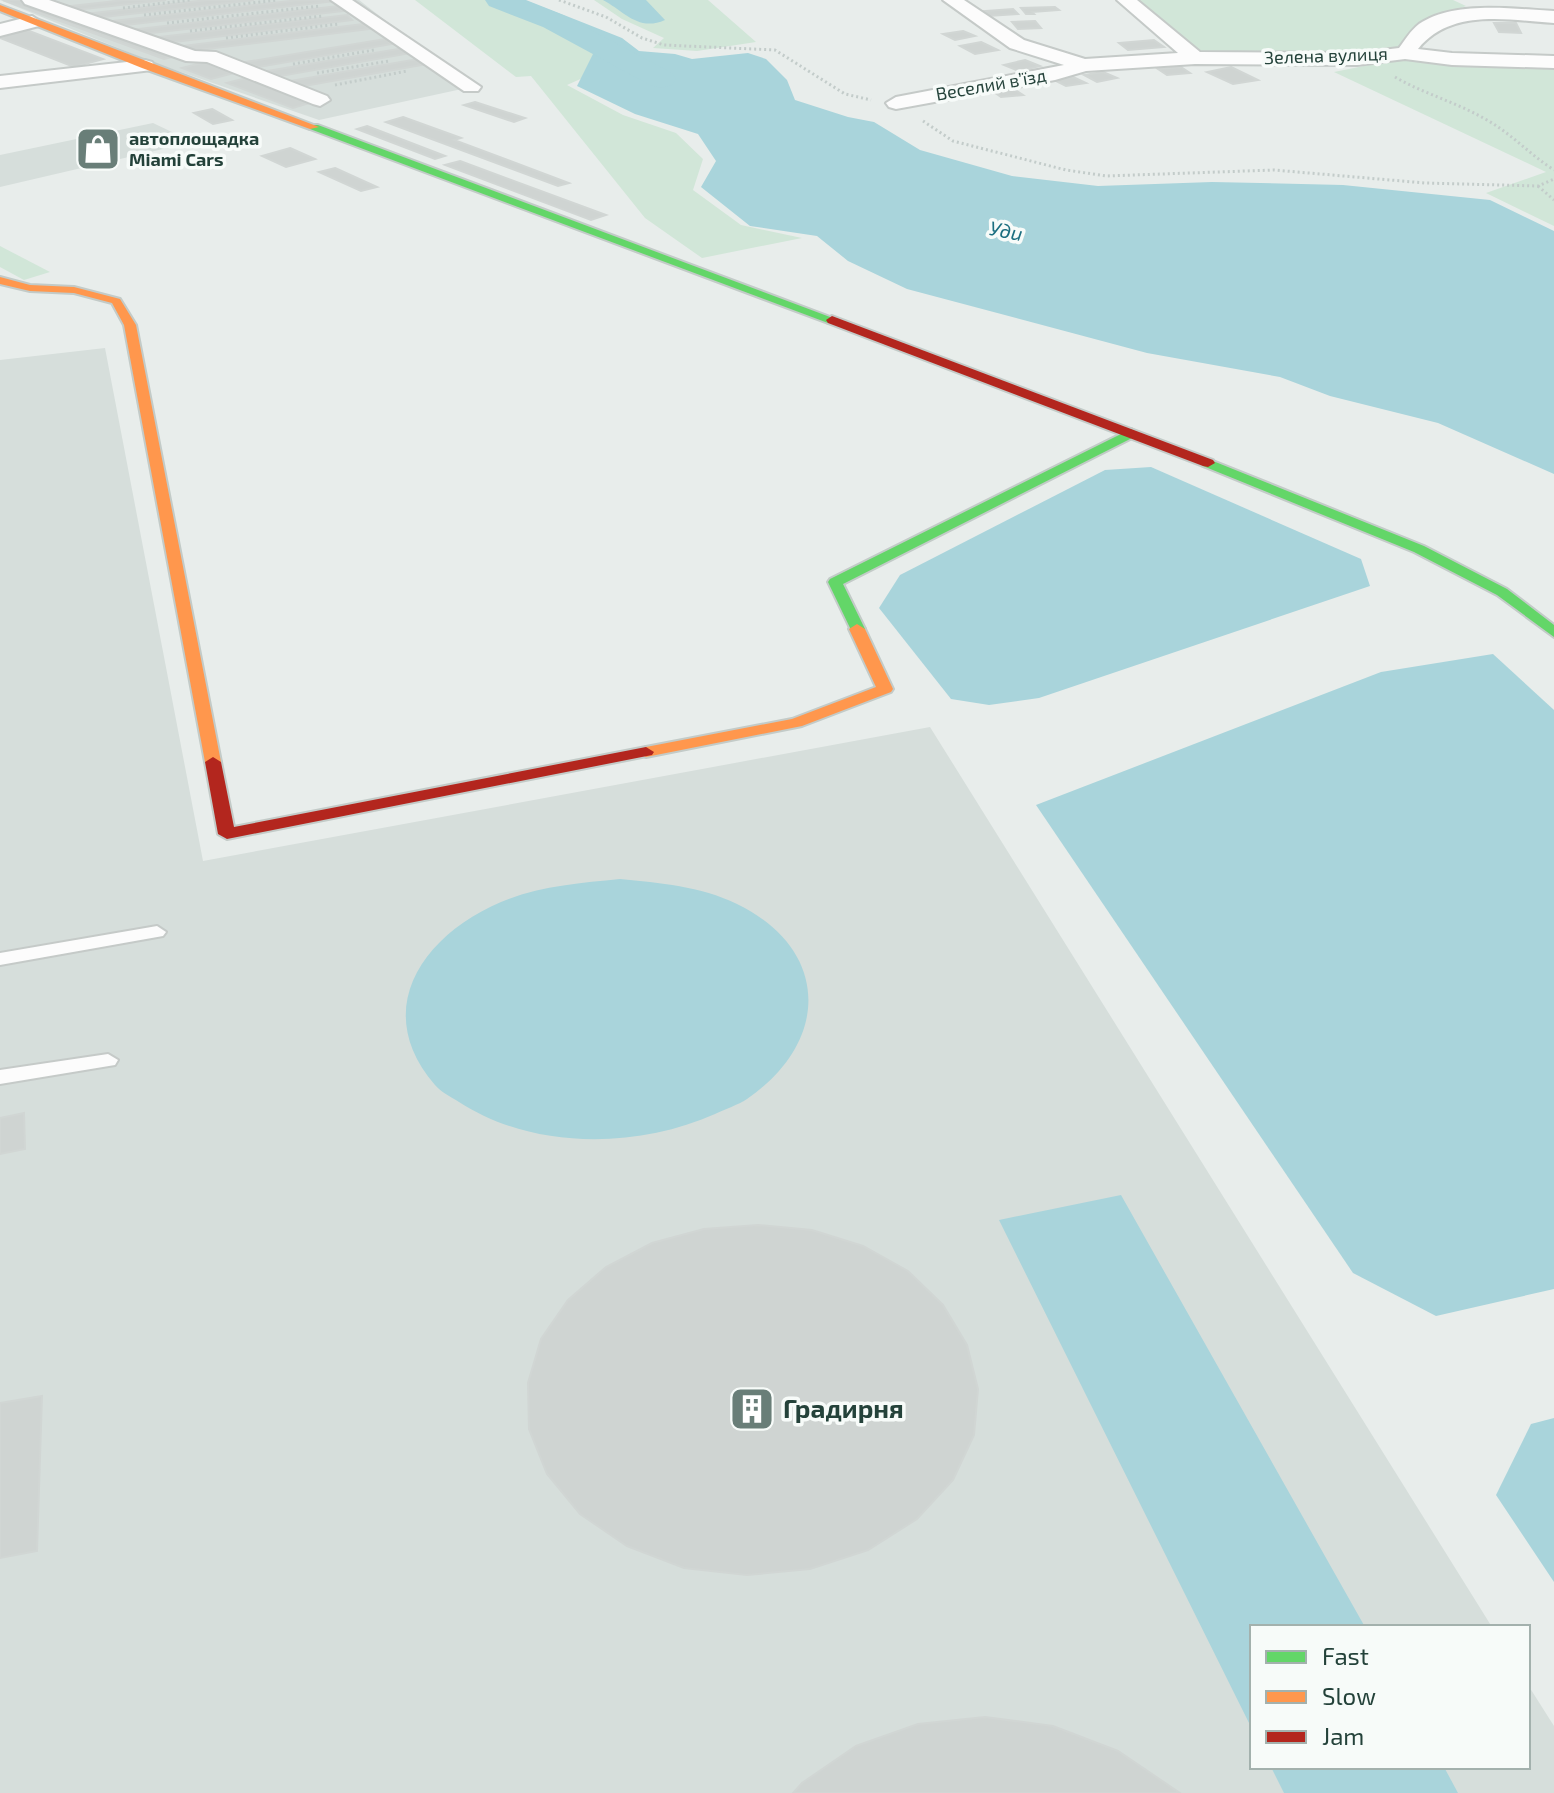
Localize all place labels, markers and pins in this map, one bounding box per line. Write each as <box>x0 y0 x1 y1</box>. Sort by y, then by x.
shop icon: автоплощадка Miami Cars <box>74 125 122 173</box>
place label: автоплощадка Miami Cars <box>129 127 259 170</box>
building icon: Градирня <box>728 1385 776 1433</box>
place label: Градирня <box>783 1392 904 1423</box>

